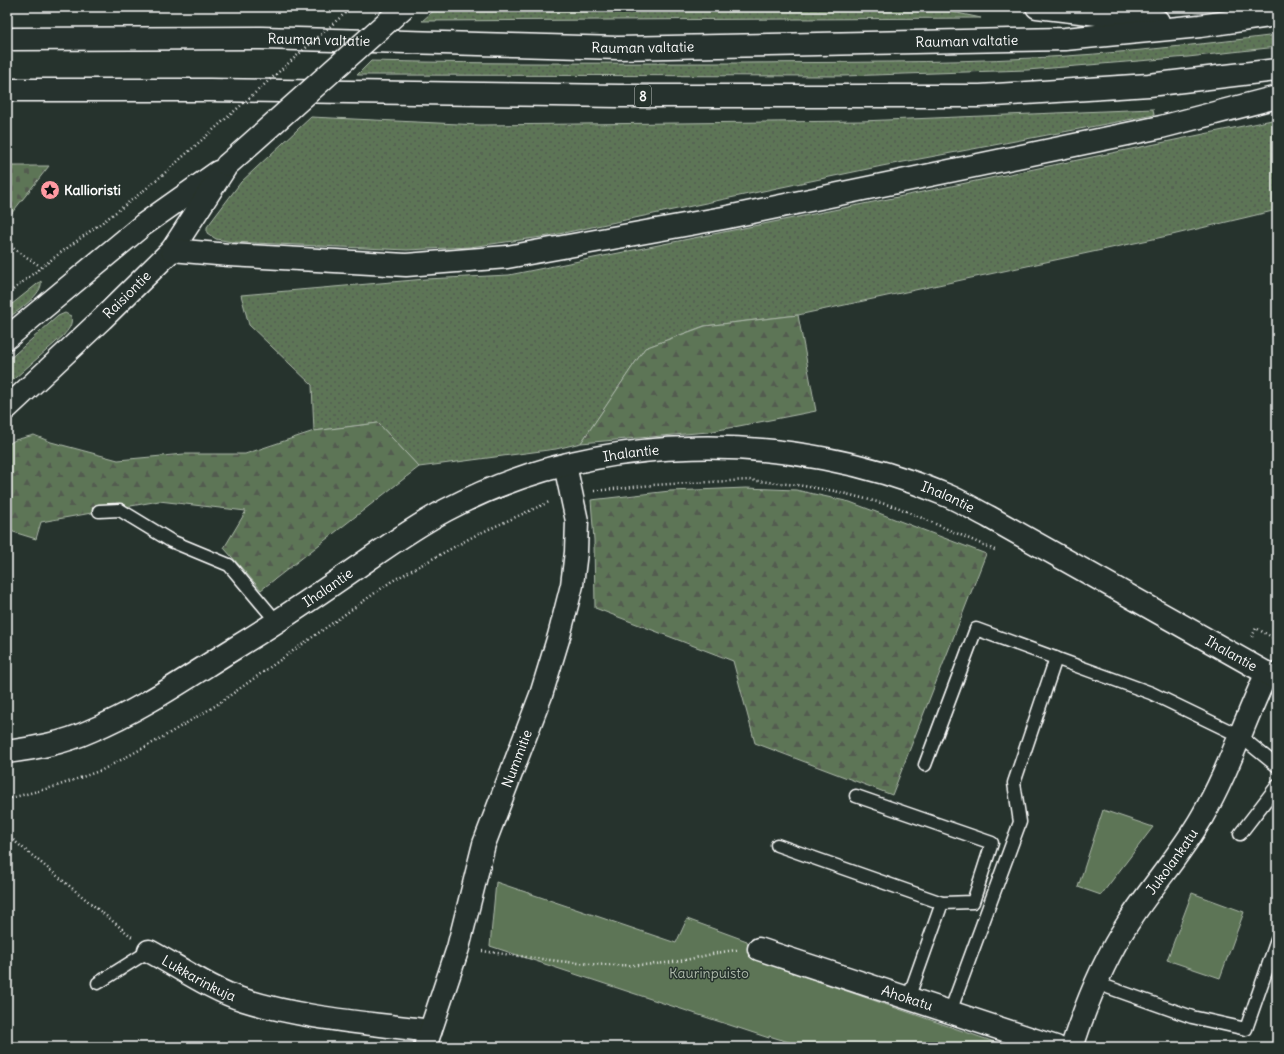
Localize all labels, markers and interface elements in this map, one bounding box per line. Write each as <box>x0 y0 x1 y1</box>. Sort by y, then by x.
street label: Rauman valtatie <box>267 29 371 50</box>
street label: Rauman valtatie <box>915 31 1018 51</box>
street label: Rauman valtatie <box>591 37 694 57</box>
road number: 8 <box>635 85 651 107</box>
place icon: Kallioristi <box>39 179 61 201</box>
place label: Kallioristi <box>64 181 121 199</box>
street label: Raisiontie <box>99 267 155 322</box>
street label: Ihalantie <box>601 441 660 466</box>
street label: Ihalantie <box>919 477 978 517</box>
street label: Ihalantie <box>299 564 356 611</box>
street label: Ihalantie <box>1202 632 1261 675</box>
street label: Nummitie <box>497 727 536 790</box>
street label: Jukolankatu <box>1142 825 1202 898</box>
street label: Lukkarinkuja <box>159 951 238 1005</box>
park label: Kaurinpuisto <box>669 964 749 982</box>
street label: Ahokatu <box>879 981 935 1015</box>

